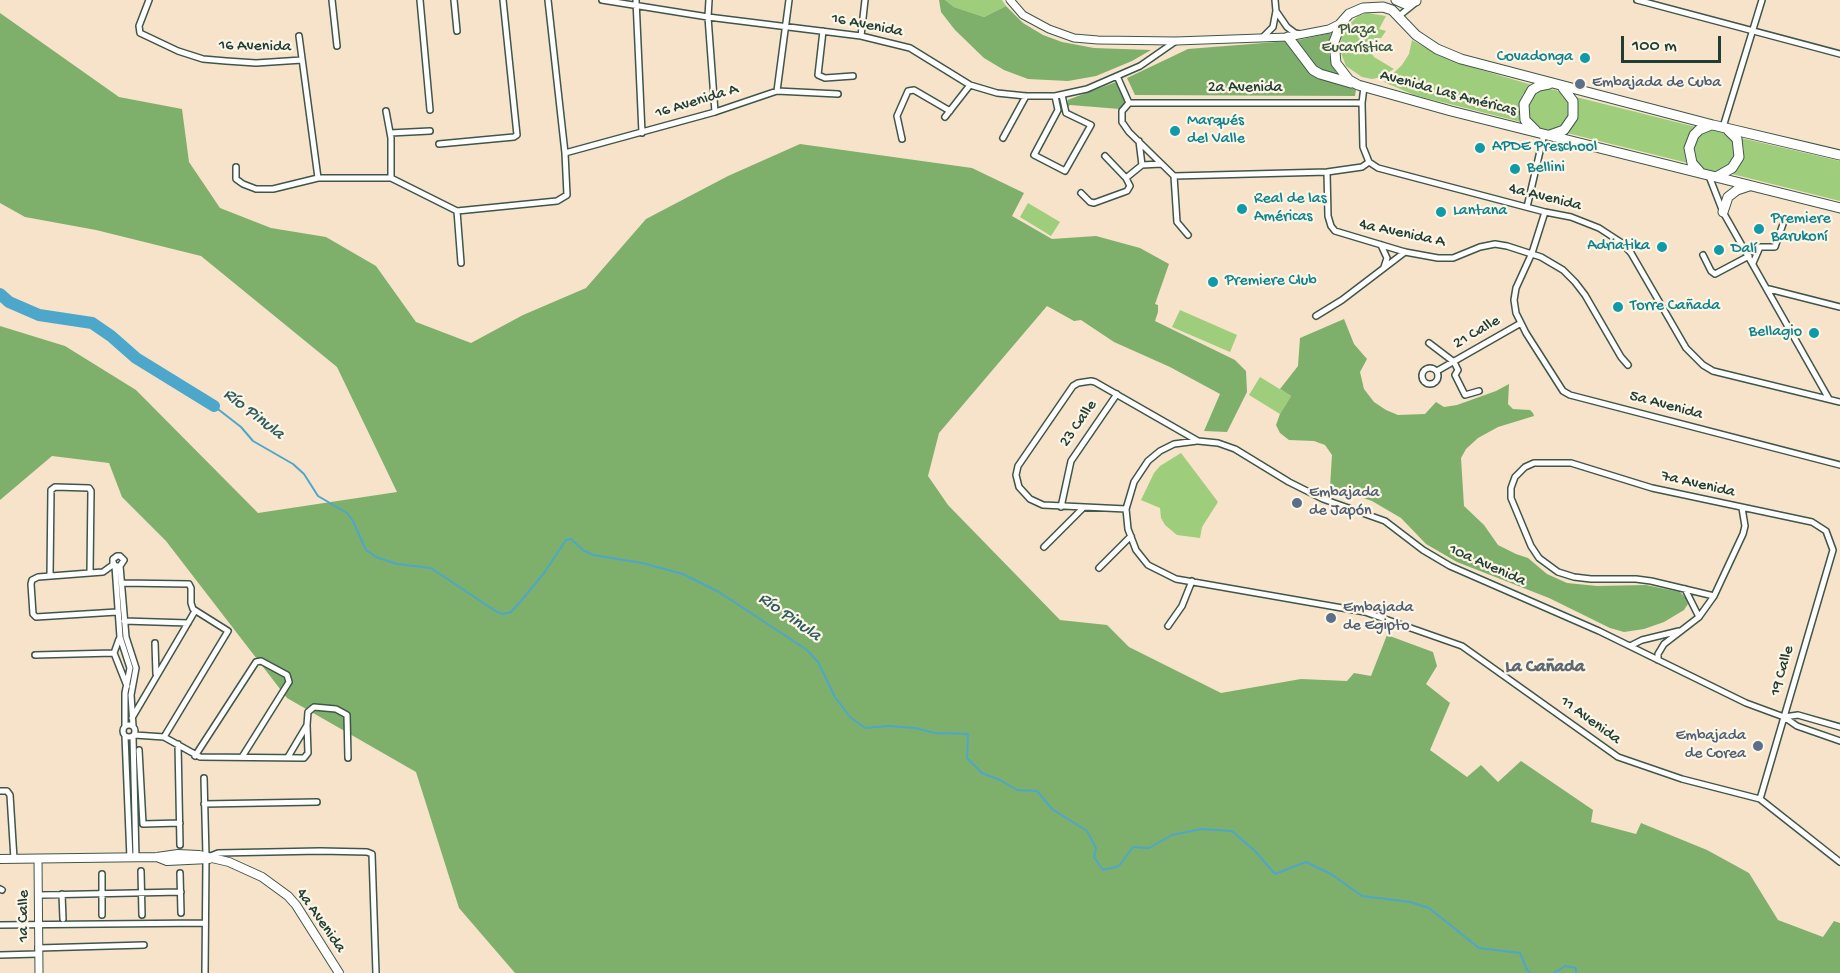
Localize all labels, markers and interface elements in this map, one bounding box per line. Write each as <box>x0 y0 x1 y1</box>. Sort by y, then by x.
street label: 16 Avenida <box>830 10 904 42</box>
park label: Plaza Eucarística <box>1321 21 1393 59</box>
scale bar <box>1624 24 1724 62</box>
text: 100 m <box>1632 36 1677 57</box>
street label: 16 Avenida <box>219 37 291 57</box>
place label: Covadonga <box>1497 48 1573 68</box>
marker: Covadonga <box>1578 51 1592 65</box>
street label: Avenida Las Américas <box>1378 67 1518 121</box>
place label: Embajada de Cuba <box>1592 74 1721 94</box>
marker: Embajada de Cuba <box>1573 77 1587 91</box>
street label: 2a Avenida <box>1208 79 1282 99</box>
street label: 16 Avenida A <box>653 80 741 124</box>
place label: Marqués del Valle <box>1187 112 1245 150</box>
marker: Marqués del Valle <box>1168 124 1182 138</box>
place label: APDE Preschool <box>1492 138 1597 158</box>
marker: APDE Preschool <box>1473 141 1487 155</box>
place label: Bellini <box>1527 159 1565 179</box>
marker: Bellini <box>1508 162 1522 176</box>
street label: 4a Avenida <box>1507 180 1583 216</box>
place label: Real de las Américas <box>1254 190 1327 228</box>
marker: Real de las Américas <box>1235 202 1249 216</box>
place label: Lantana <box>1453 202 1507 222</box>
marker: Lantana <box>1434 205 1448 219</box>
place label: Premiere Barukoní <box>1771 210 1831 248</box>
street label: 4a Avenida A <box>1357 216 1447 252</box>
marker: Premiere Barukoní <box>1752 222 1766 236</box>
place label: Adriatika <box>1587 237 1650 257</box>
marker: Adriatika <box>1655 240 1669 254</box>
place label: Dalí <box>1731 240 1757 260</box>
marker: Dalí <box>1712 243 1726 257</box>
place label: Premiere Club <box>1225 272 1317 292</box>
marker: Premiere Club <box>1206 275 1220 289</box>
place label: Torre Cañada <box>1630 297 1720 317</box>
marker: Torre Cañada <box>1611 300 1625 314</box>
street label: 21 Calle <box>1450 312 1504 354</box>
place label: Bellagio <box>1749 323 1802 343</box>
marker: Bellagio <box>1807 326 1821 340</box>
water label: Río Pinula <box>218 384 288 446</box>
street label: 5a Avenida <box>1627 387 1705 425</box>
street label: 23 Calle <box>1056 397 1102 451</box>
street label: 7a Avenida <box>1659 467 1737 503</box>
place label: Embajada de Japón <box>1309 484 1379 522</box>
marker: Embajada de Japón <box>1290 496 1304 510</box>
street label: 10a Avenida <box>1446 540 1528 592</box>
water label: Río Pinula <box>753 589 825 647</box>
place label: Embajada de Egipto <box>1343 599 1413 637</box>
marker: Embajada de Egipto <box>1324 611 1338 625</box>
street label: 19 Calle <box>1767 644 1799 698</box>
district label: La Cañada <box>1505 657 1585 679</box>
street label: 11 Avenida <box>1556 692 1624 750</box>
place label: Embajada de Corea <box>1676 727 1746 765</box>
marker: Embajada de Corea <box>1751 739 1765 753</box>
street label: 4a Avenida <box>291 885 349 957</box>
street label: 1a Calle <box>15 890 35 942</box>

